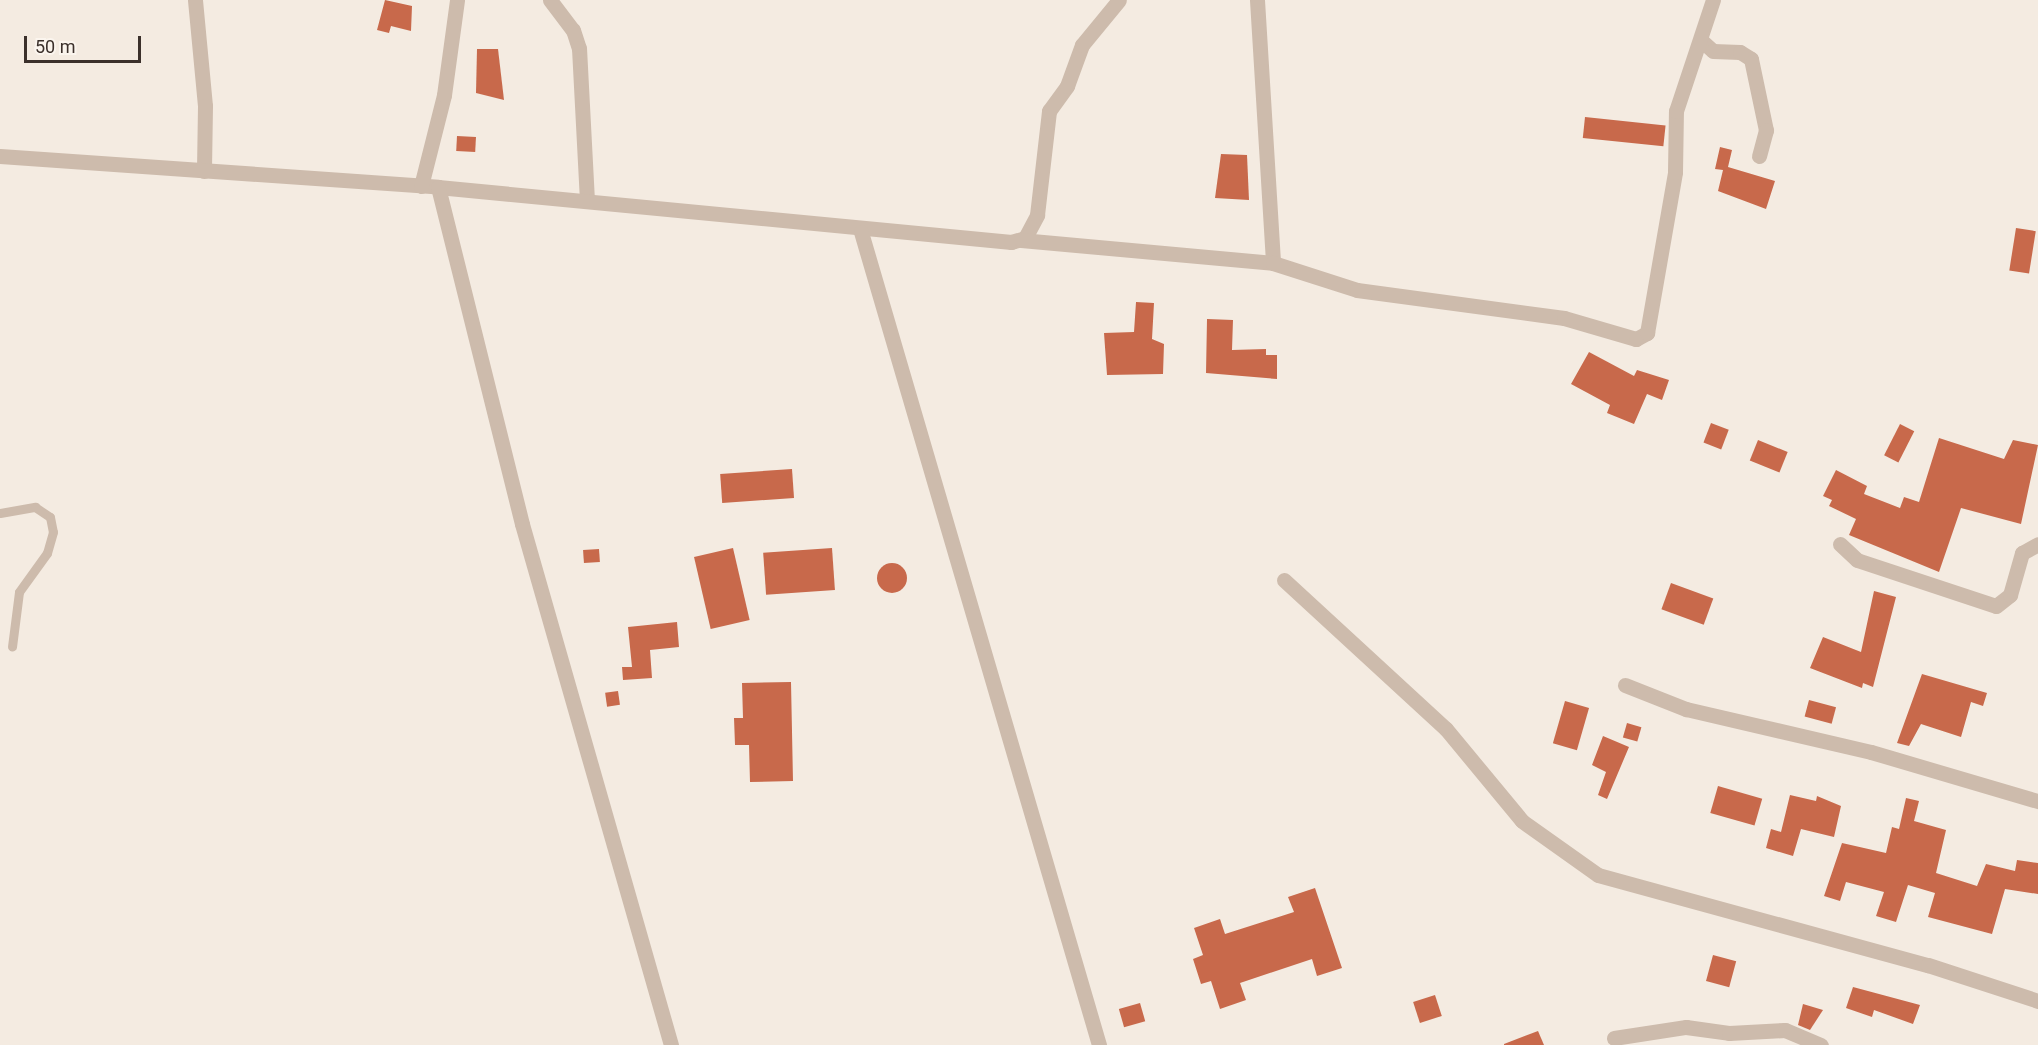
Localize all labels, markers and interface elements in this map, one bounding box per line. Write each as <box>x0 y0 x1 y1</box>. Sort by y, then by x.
scale bar <box>27 24 144 62</box>
text: 50 m <box>35 36 75 57</box>

